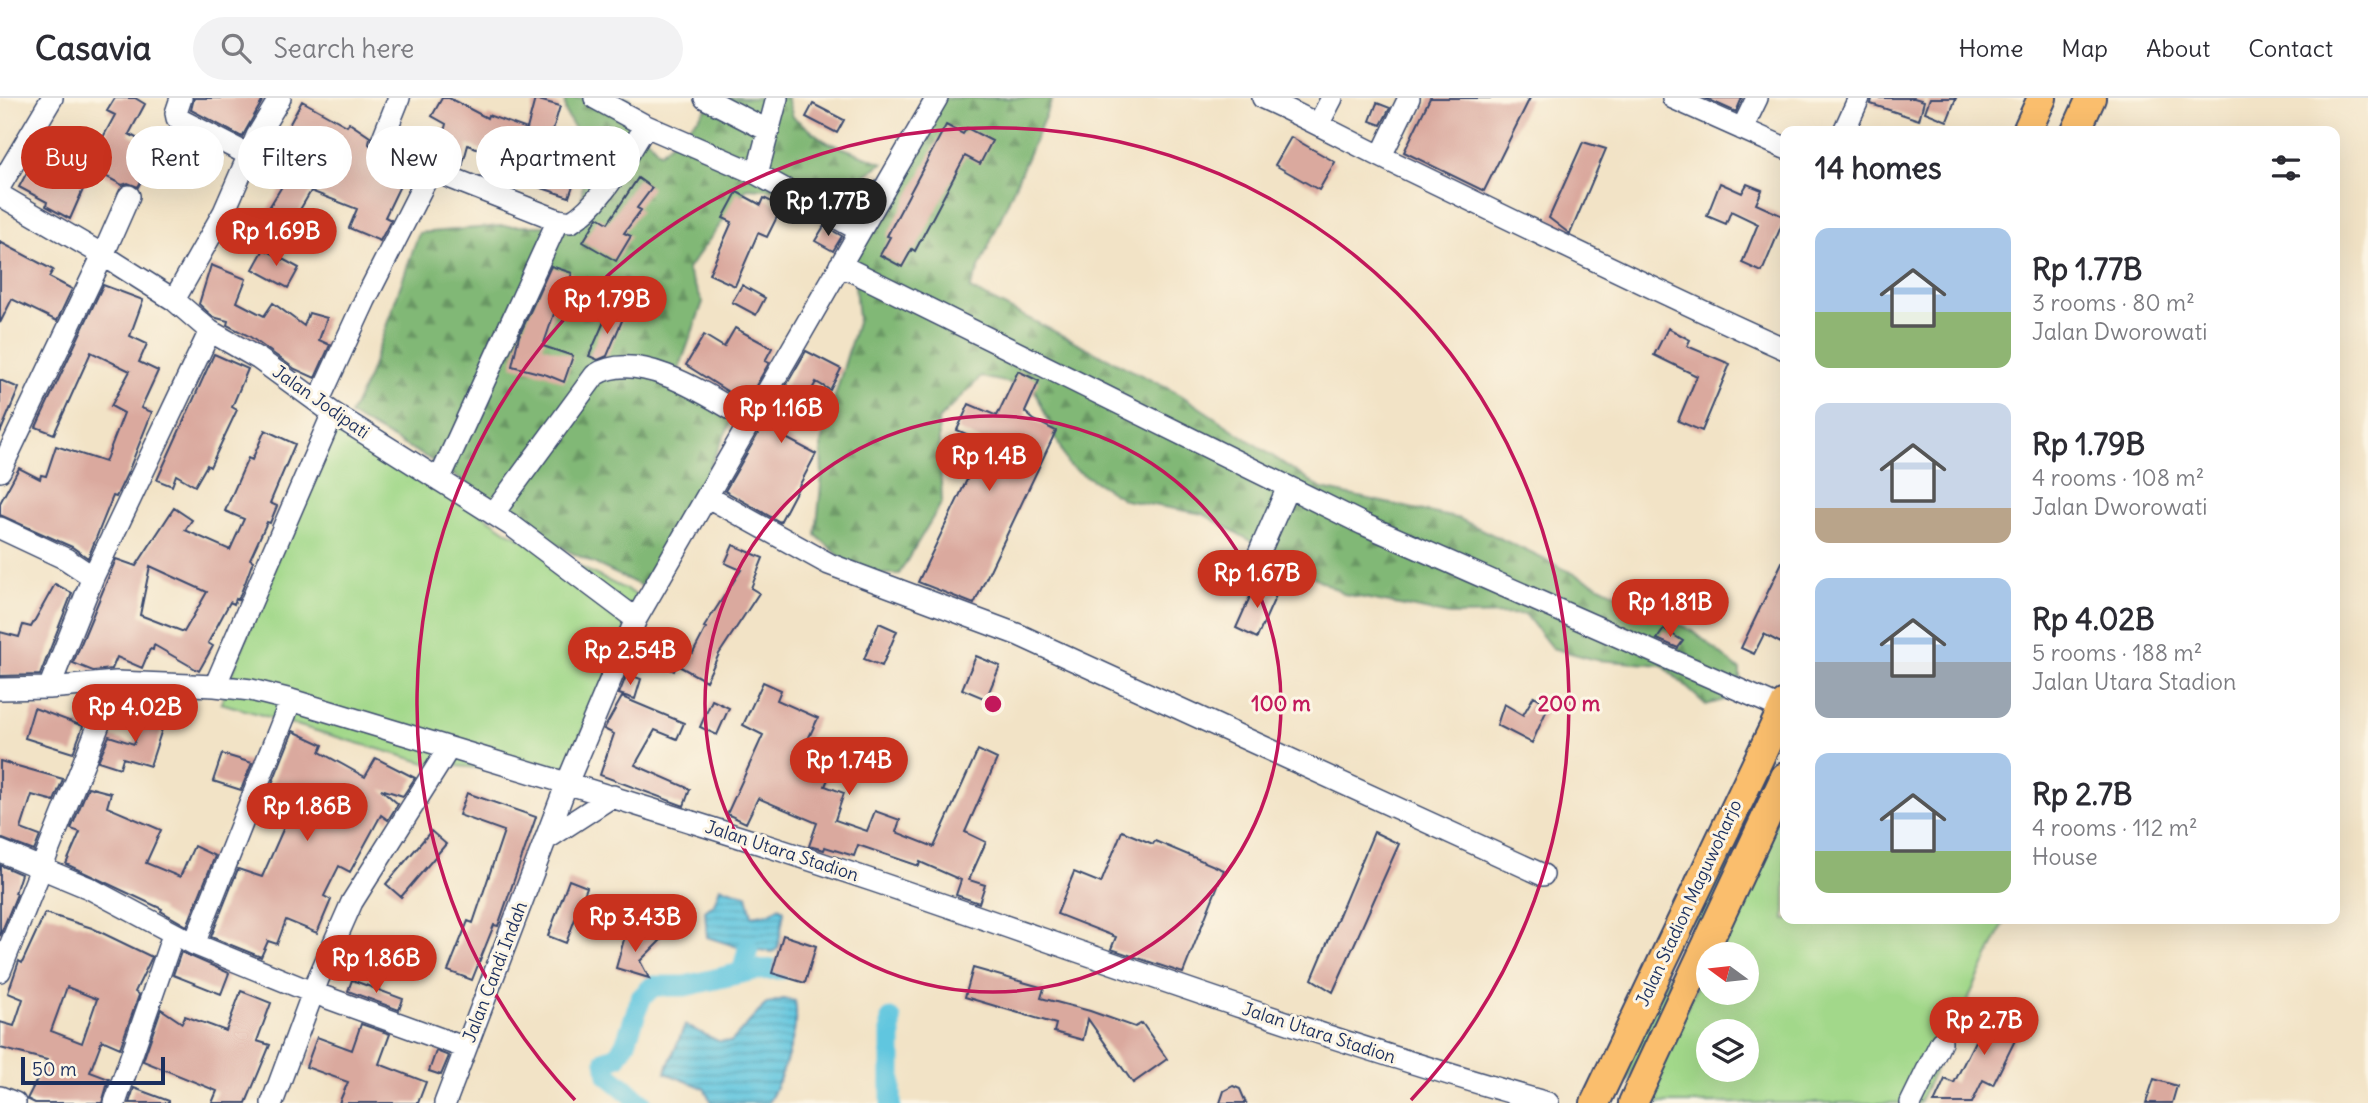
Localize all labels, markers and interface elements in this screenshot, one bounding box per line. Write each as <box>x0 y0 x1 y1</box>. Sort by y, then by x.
search box <box>193 17 683 80</box>
text: Casavia <box>35 27 151 69</box>
icon: search <box>217 29 255 67</box>
text: Search here <box>273 32 414 65</box>
text: Home <box>1959 33 2023 63</box>
text: Map <box>2061 33 2108 63</box>
text: About <box>2146 33 2210 63</box>
text: Contact <box>2248 33 2333 63</box>
chip: Buy <box>21 126 112 189</box>
chip: Rent <box>126 126 224 189</box>
chip: Filters <box>238 126 352 189</box>
chip: New <box>366 126 462 189</box>
chip: Apartment <box>476 126 640 189</box>
text: 14 homes <box>1815 149 1942 187</box>
icon: filters <box>2267 149 2305 187</box>
pin: Rp 1.77B <box>756 178 900 238</box>
text: Rp 1.77B <box>786 186 870 215</box>
pin: Rp 1.69B <box>204 208 348 268</box>
text: Rp 1.69B <box>232 216 320 245</box>
text: Rp 1.77B <box>2032 250 2143 288</box>
icon: home <box>1871 256 1955 340</box>
pin: Rp 1.79B <box>535 276 679 336</box>
text: Rp 1.79B <box>564 284 650 313</box>
text: 3 rooms · 80 m² <box>2032 288 2195 317</box>
text: Jalan Dworowati <box>2032 317 2207 346</box>
street label: Jalan Jodipati <box>268 360 374 443</box>
pin: Rp 1.16B <box>709 386 853 445</box>
text: Rp 1.16B <box>739 393 823 422</box>
text: Rp 1.79B <box>2032 425 2145 463</box>
icon: home <box>1871 431 1955 515</box>
pin: Rp 1.4B <box>924 434 1054 493</box>
text: Rp 1.4B <box>951 441 1027 470</box>
text: 4 rooms · 108 m² <box>2032 463 2204 492</box>
text: Jalan Dworowati <box>2032 492 2207 521</box>
pin: Rp 1.67B <box>1185 550 1329 610</box>
text: Rp 1.67B <box>1214 558 1300 587</box>
pin: Rp 1.81B <box>1598 580 1742 639</box>
text: Rp 1.81B <box>1628 587 1712 616</box>
text: Rp 4.02B <box>2032 600 2155 638</box>
icon: home <box>1871 606 1955 690</box>
pin: Rp 2.54B <box>558 628 702 687</box>
text: Rp 2.54B <box>584 635 676 664</box>
text: 5 rooms · 188 m² <box>2032 638 2202 667</box>
text: Jalan Utara Stadion <box>2032 667 2236 696</box>
pin: Rp 4.02B <box>63 684 207 744</box>
text: 100 m <box>1251 690 1311 717</box>
text: 200 m <box>1538 690 1601 717</box>
text: Rp 4.02B <box>88 692 182 721</box>
centre of rings <box>981 692 1005 716</box>
pin: Rp 1.74B <box>777 738 921 797</box>
text: Rp 1.74B <box>806 745 892 774</box>
text: Rp 2.7B <box>2032 775 2132 813</box>
icon: home <box>1871 781 1955 865</box>
pin: Rp 1.86B <box>235 784 379 843</box>
text: Rp 1.86B <box>263 791 351 820</box>
street label: Jalan Stadion Maguwoharjo <box>1630 796 1747 1010</box>
text: 4 rooms · 112 m² <box>2032 813 2198 842</box>
street label: Jalan Utara Stadion <box>703 815 862 886</box>
text: House <box>2032 842 2098 871</box>
pin: Rp 3.43B <box>563 894 707 954</box>
street label: Jalan Candi Indah <box>457 898 532 1046</box>
text: Rp 3.43B <box>589 902 681 931</box>
pin: Rp 1.86B <box>304 936 448 995</box>
north arrow <box>1696 942 1759 1004</box>
map controls <box>1696 942 1759 1082</box>
text: Rp 1.86B <box>332 943 420 972</box>
street label: Jalan Utara Stadion <box>1240 997 1399 1068</box>
pin: Rp 2.7B <box>1919 998 2049 1057</box>
text: Rp 2.7B <box>1946 1005 2022 1034</box>
button: layers <box>1696 1019 1759 1082</box>
scale bar <box>21 1054 164 1086</box>
text: 50 m <box>32 1057 77 1081</box>

